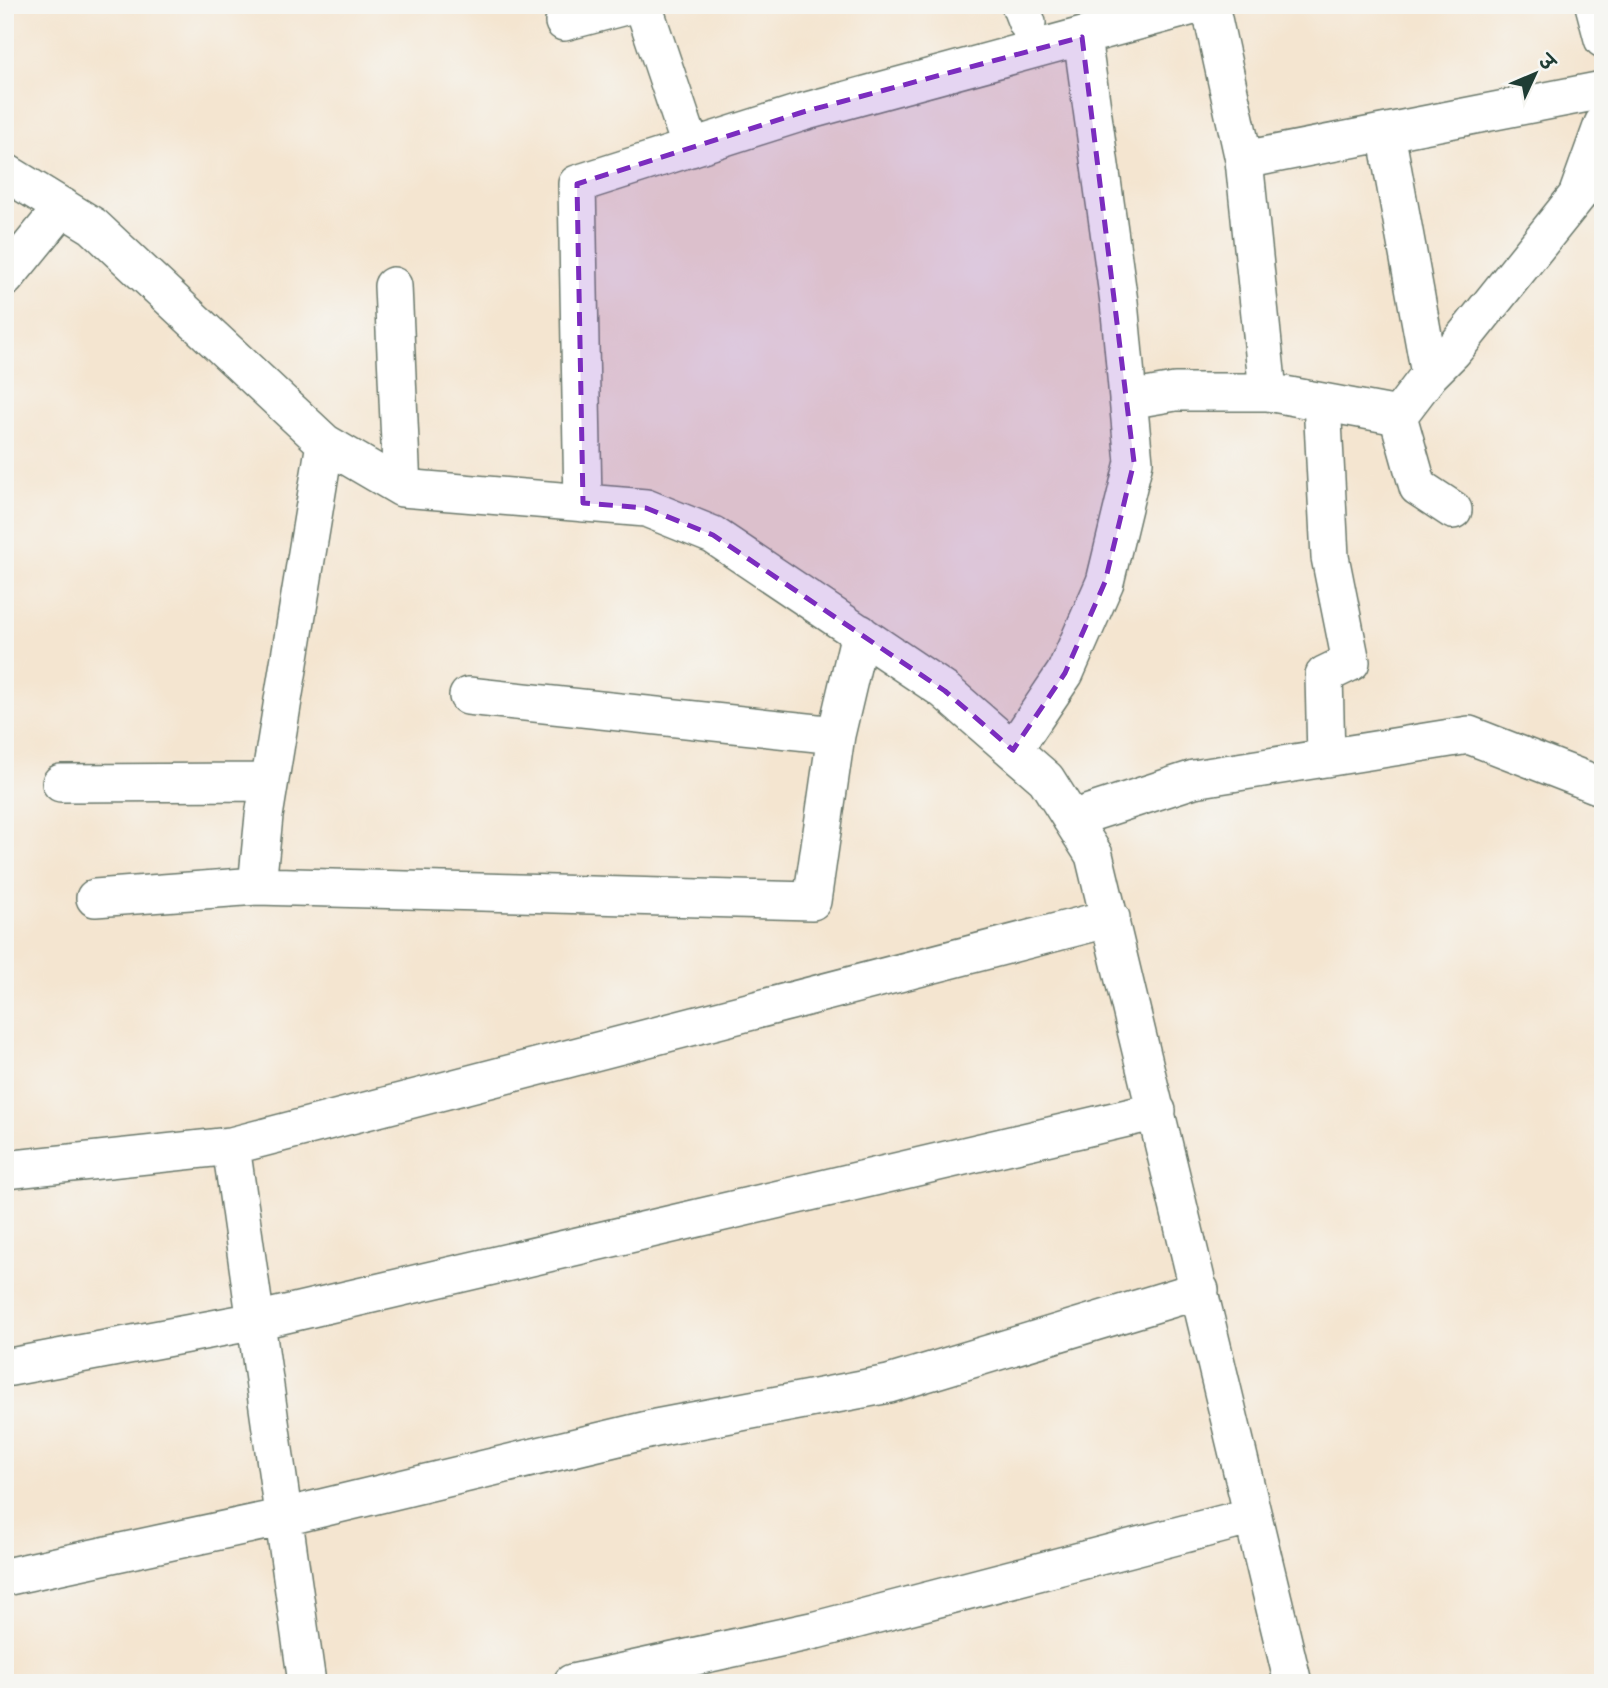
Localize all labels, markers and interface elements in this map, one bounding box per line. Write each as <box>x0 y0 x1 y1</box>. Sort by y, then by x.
north arrow <box>1500 38 1570 108</box>
text: उ <box>1531 48 1562 79</box>

